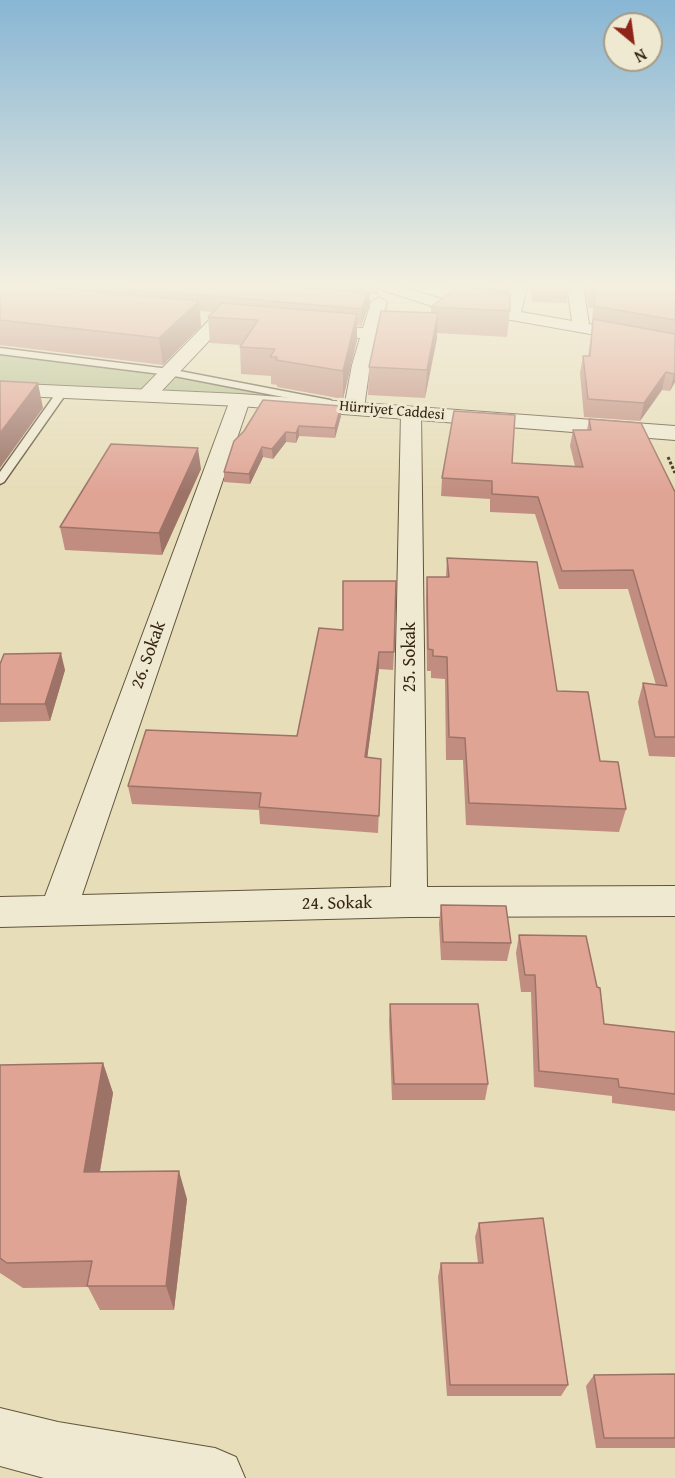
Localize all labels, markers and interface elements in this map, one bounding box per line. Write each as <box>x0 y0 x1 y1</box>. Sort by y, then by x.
north arrow <box>603 12 663 72</box>
text: N <box>630 43 651 69</box>
street label: Hürriyet Caddesi <box>338 397 446 425</box>
street label: 26. Sokak <box>127 618 171 692</box>
street label: 25. Sokak <box>399 622 421 692</box>
street label: 24. Sokak <box>302 893 372 915</box>

